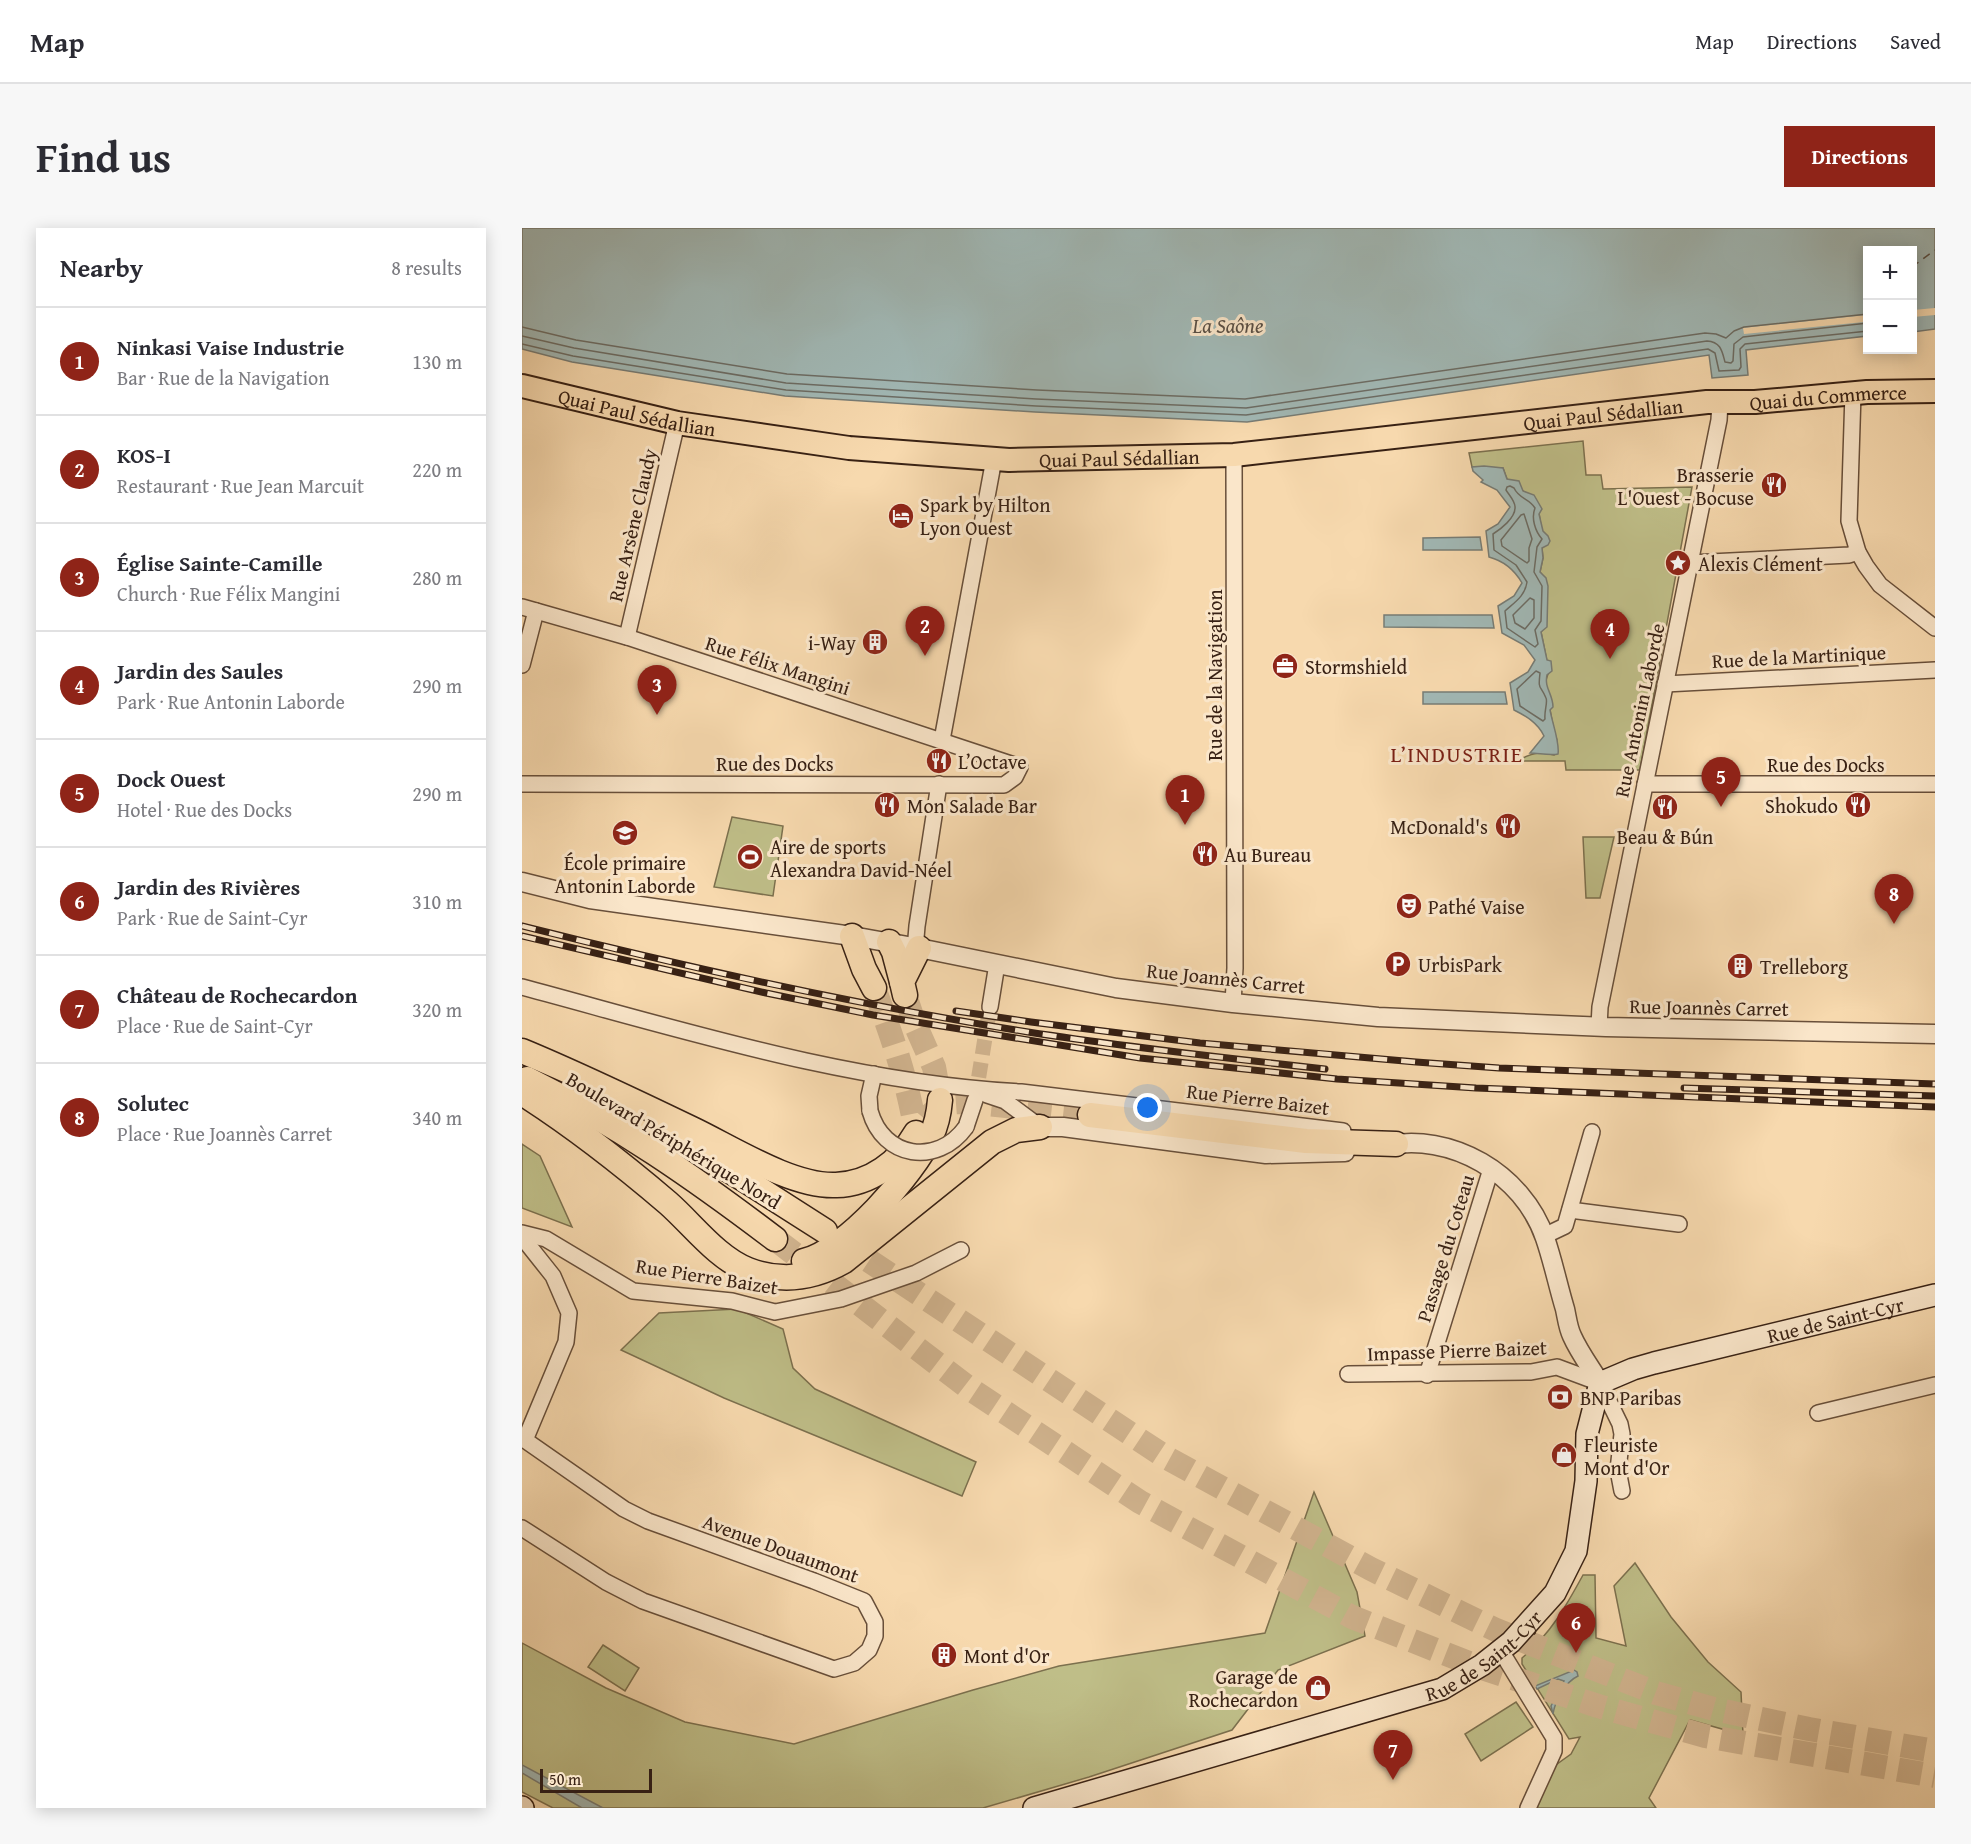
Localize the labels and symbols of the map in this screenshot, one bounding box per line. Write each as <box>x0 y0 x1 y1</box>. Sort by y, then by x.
water label: La Saône <box>1192 310 1263 341</box>
street label: Quai du Commerce <box>1748 377 1907 417</box>
street label: Quai Paul Sédallian <box>555 381 718 443</box>
street label: Quai Paul Sédallian <box>1522 390 1684 437</box>
street label: Quai Paul Sédallian <box>1039 441 1200 474</box>
street label: Rue Arsène Claudy <box>600 446 664 604</box>
place label: Brasserie L'Ouest - Bocuse <box>1618 460 1754 512</box>
restaurant icon: Brasserie L'Ouest - Bocuse <box>1759 470 1789 500</box>
place label: Spark by Hilton Lyon Ouest <box>920 490 1051 542</box>
hotel icon: Spark by Hilton Lyon Ouest <box>886 501 916 531</box>
place icon: Alexis Clément <box>1663 548 1693 578</box>
place label: Alexis Clément <box>1698 549 1823 578</box>
street label: Rue de la Navigation <box>1200 589 1229 761</box>
pin: 2 <box>906 606 944 656</box>
pin: 4 <box>1590 610 1630 659</box>
street label: Rue Antonin Laborde <box>1606 620 1672 800</box>
building icon: i-Way <box>860 627 890 657</box>
street label: Rue Félix Mangini <box>702 628 854 702</box>
place label: i-Way <box>808 628 856 657</box>
street label: Rue de la Martinique <box>1711 637 1887 675</box>
office icon: Stormshield <box>1270 651 1300 681</box>
place label: Stormshield <box>1305 652 1407 681</box>
pin: 3 <box>638 666 676 715</box>
district label: L’INDUSTRIE <box>1391 738 1523 770</box>
restaurant icon: L’Octave <box>924 746 954 776</box>
place label: L’Octave <box>958 747 1027 776</box>
street label: Rue des Docks <box>716 749 834 778</box>
street label: Rue des Docks <box>1767 750 1885 779</box>
pin: 5 <box>1702 758 1740 807</box>
pin: 1 <box>1166 776 1204 825</box>
restaurant icon: Mon Salade Bar <box>872 790 902 820</box>
restaurant icon: Shokudo <box>1843 790 1873 820</box>
place label: Mon Salade Bar <box>907 791 1037 820</box>
place label: Shokudo <box>1765 791 1838 820</box>
restaurant icon: Beau & Bún <box>1650 792 1680 822</box>
restaurant icon: McDonald's <box>1493 811 1523 841</box>
place label: McDonald's <box>1390 812 1488 841</box>
school or university icon: École primaire Antonin Laborde <box>610 818 640 848</box>
place label: Beau & Bún <box>1617 822 1713 851</box>
place label: Aire de sports Alexandra David-Néel <box>770 832 953 884</box>
restaurant icon: Au Bureau <box>1190 839 1220 869</box>
place label: Au Bureau <box>1224 840 1311 869</box>
sports icon: Aire de sports Alexandra David-Néel <box>735 842 765 872</box>
place label: École primaire Antonin Laborde <box>555 848 695 900</box>
pin: 8 <box>1874 874 1914 924</box>
theatre icon: Pathé Vaise <box>1394 891 1424 921</box>
place label: Pathé Vaise <box>1428 892 1525 921</box>
parking icon: UrbisPark <box>1383 949 1413 979</box>
place label: UrbisPark <box>1418 950 1503 979</box>
building icon: Trelleborg <box>1725 951 1755 981</box>
place label: Trelleborg <box>1760 952 1848 981</box>
street label: Rue Joannès Carret <box>1145 955 1307 1001</box>
street label: Rue Joannès Carret <box>1629 991 1789 1023</box>
street label: Boulevard Périphérique Nord <box>561 1064 787 1216</box>
street label: Rue Pierre Baizet <box>1185 1076 1331 1122</box>
your location <box>1133 1093 1162 1122</box>
street label: Passage du Coteau <box>1409 1170 1481 1325</box>
street label: Rue Pierre Baizet <box>634 1250 780 1302</box>
street label: Rue de Saint-Cyr <box>1764 1289 1907 1350</box>
street label: Impasse Pierre Baizet <box>1367 1332 1547 1368</box>
bank icon: BNP Paribas <box>1545 1382 1575 1412</box>
place label: BNP Paribas <box>1580 1383 1681 1412</box>
place label: Fleuriste Mont d'Or <box>1584 1430 1670 1482</box>
shop icon: Fleuriste Mont d'Or <box>1549 1440 1579 1470</box>
street label: Avenue Douaumont <box>699 1506 863 1590</box>
street label: Rue de Saint-Cyr <box>1422 1603 1548 1708</box>
pin: 6 <box>1556 1604 1596 1653</box>
building icon: Mont d'Or <box>929 1640 959 1670</box>
place label: Mont d'Or <box>964 1641 1050 1670</box>
place label: Garage de Rochecardon <box>1189 1662 1298 1714</box>
shop icon: Garage de Rochecardon <box>1303 1673 1333 1703</box>
pin: 7 <box>1374 1730 1412 1780</box>
scale bar <box>540 1766 652 1794</box>

